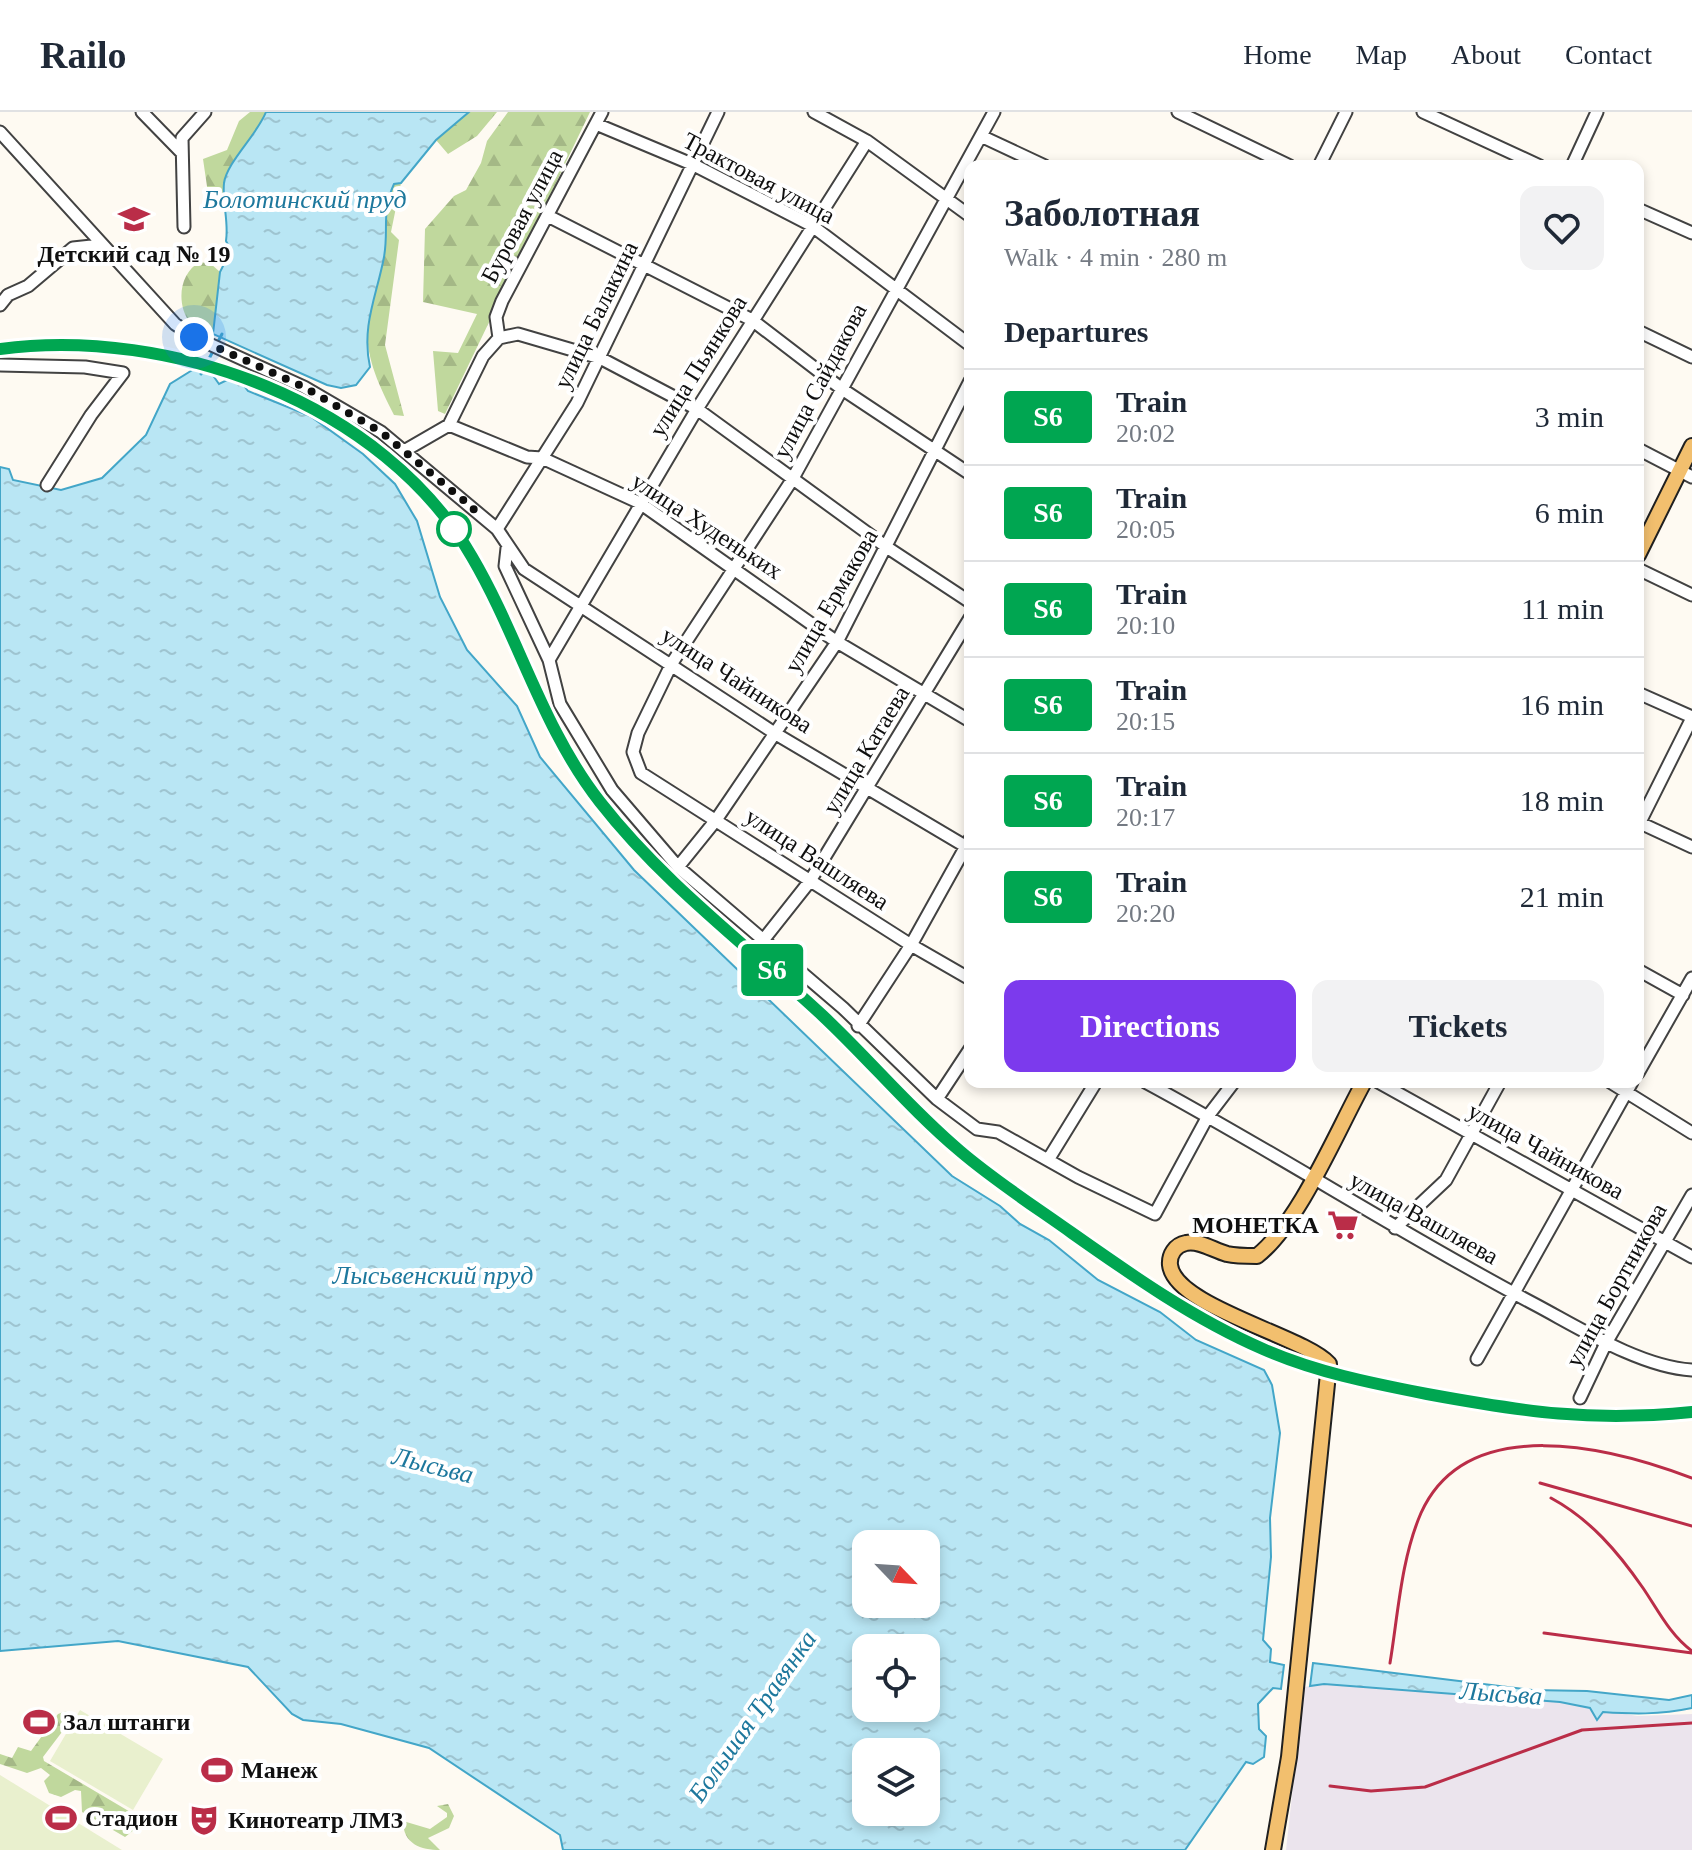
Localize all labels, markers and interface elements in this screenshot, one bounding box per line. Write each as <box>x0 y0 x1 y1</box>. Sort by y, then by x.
text: Railo <box>40 34 127 76</box>
text: Home <box>1243 39 1312 70</box>
text: Map <box>1356 39 1407 70</box>
text: About <box>1451 39 1521 70</box>
text: Contact <box>1565 39 1652 70</box>
street label: Трактовая улица <box>679 127 840 229</box>
street label: Буровая улица <box>476 145 568 287</box>
water label: Болотинский пруд <box>202 185 407 214</box>
button: heart <box>1520 186 1604 270</box>
text: Заболотная <box>1004 192 1200 234</box>
school or university icon: Детский сад № 19 <box>117 202 151 236</box>
street label: улица Балакина <box>549 237 643 393</box>
place label: Детский сад № 19 <box>38 241 230 267</box>
text: Walk · 4 min · 280 m <box>1004 243 1227 272</box>
street label: улица Пьянкова <box>644 290 752 441</box>
street label: улица Сайдакова <box>768 299 872 463</box>
text: Departures <box>1004 315 1148 348</box>
your location <box>174 317 214 357</box>
text: Train <box>1116 385 1187 418</box>
text: 3 min <box>1535 400 1604 433</box>
text: S6 <box>1033 401 1063 432</box>
text: 20:02 <box>1116 419 1175 448</box>
street label: улица Худеньких <box>627 468 787 584</box>
text: Train <box>1116 481 1187 514</box>
text: 6 min <box>1535 496 1604 529</box>
text: S6 <box>1033 497 1063 528</box>
unlabelled marker <box>437 512 471 546</box>
text: 20:05 <box>1116 515 1175 544</box>
street label: улица Ермакова <box>779 524 883 677</box>
text: Train <box>1116 577 1187 610</box>
text: 11 min <box>1521 592 1604 625</box>
text: S6 <box>1033 593 1063 624</box>
text: 20:10 <box>1116 611 1175 640</box>
street label: улица Чайникова <box>657 622 817 739</box>
text: Train <box>1116 673 1187 706</box>
street label: улица Катаева <box>818 681 915 819</box>
text: 16 min <box>1520 688 1604 721</box>
text: S6 <box>1033 689 1063 720</box>
text: 20:15 <box>1116 707 1175 736</box>
text: Train <box>1116 769 1187 802</box>
text: 18 min <box>1520 784 1604 817</box>
text: S6 <box>1033 785 1063 816</box>
street label: улица Вашляева <box>740 803 894 915</box>
text: 20:17 <box>1116 803 1175 832</box>
text: Train <box>1116 865 1187 898</box>
text: 21 min <box>1520 880 1604 913</box>
text: S6 <box>1033 881 1063 912</box>
text: 20:20 <box>1116 899 1175 928</box>
line badge: S6 <box>736 944 808 996</box>
text: S6 <box>757 954 787 985</box>
button: Directions <box>1004 980 1296 1072</box>
button: Tickets <box>1312 980 1604 1072</box>
street label: улица Чайникова <box>1464 1097 1629 1205</box>
street label: улица Вашляева <box>1345 1166 1503 1270</box>
street label: улица Бортникова <box>1560 1198 1672 1371</box>
supermarket icon: МОНЕТКА <box>1326 1208 1360 1242</box>
place label: МОНЕТКА <box>1192 1212 1320 1238</box>
water label: Лысьвенский пруд <box>332 1261 533 1290</box>
water label: Лысьва <box>388 1441 477 1490</box>
north arrow <box>852 1530 940 1618</box>
map controls <box>852 1530 940 1826</box>
water label: Большая Травянка <box>682 1625 822 1808</box>
button: locate <box>852 1634 940 1722</box>
water label: Лысьва <box>1458 1676 1543 1711</box>
sports icon: Зал штанги <box>22 1705 56 1739</box>
place label: Зал штанги <box>63 1709 190 1735</box>
button: layers <box>852 1738 940 1826</box>
sports icon: Манеж <box>200 1753 234 1787</box>
place label: Манеж <box>241 1757 318 1783</box>
sports icon: Стадион <box>44 1801 78 1835</box>
theatre icon: Кинотеатр ЛМЗ <box>187 1803 221 1837</box>
place label: Стадион <box>85 1805 178 1831</box>
place label: Кинотеатр ЛМЗ <box>228 1807 404 1833</box>

